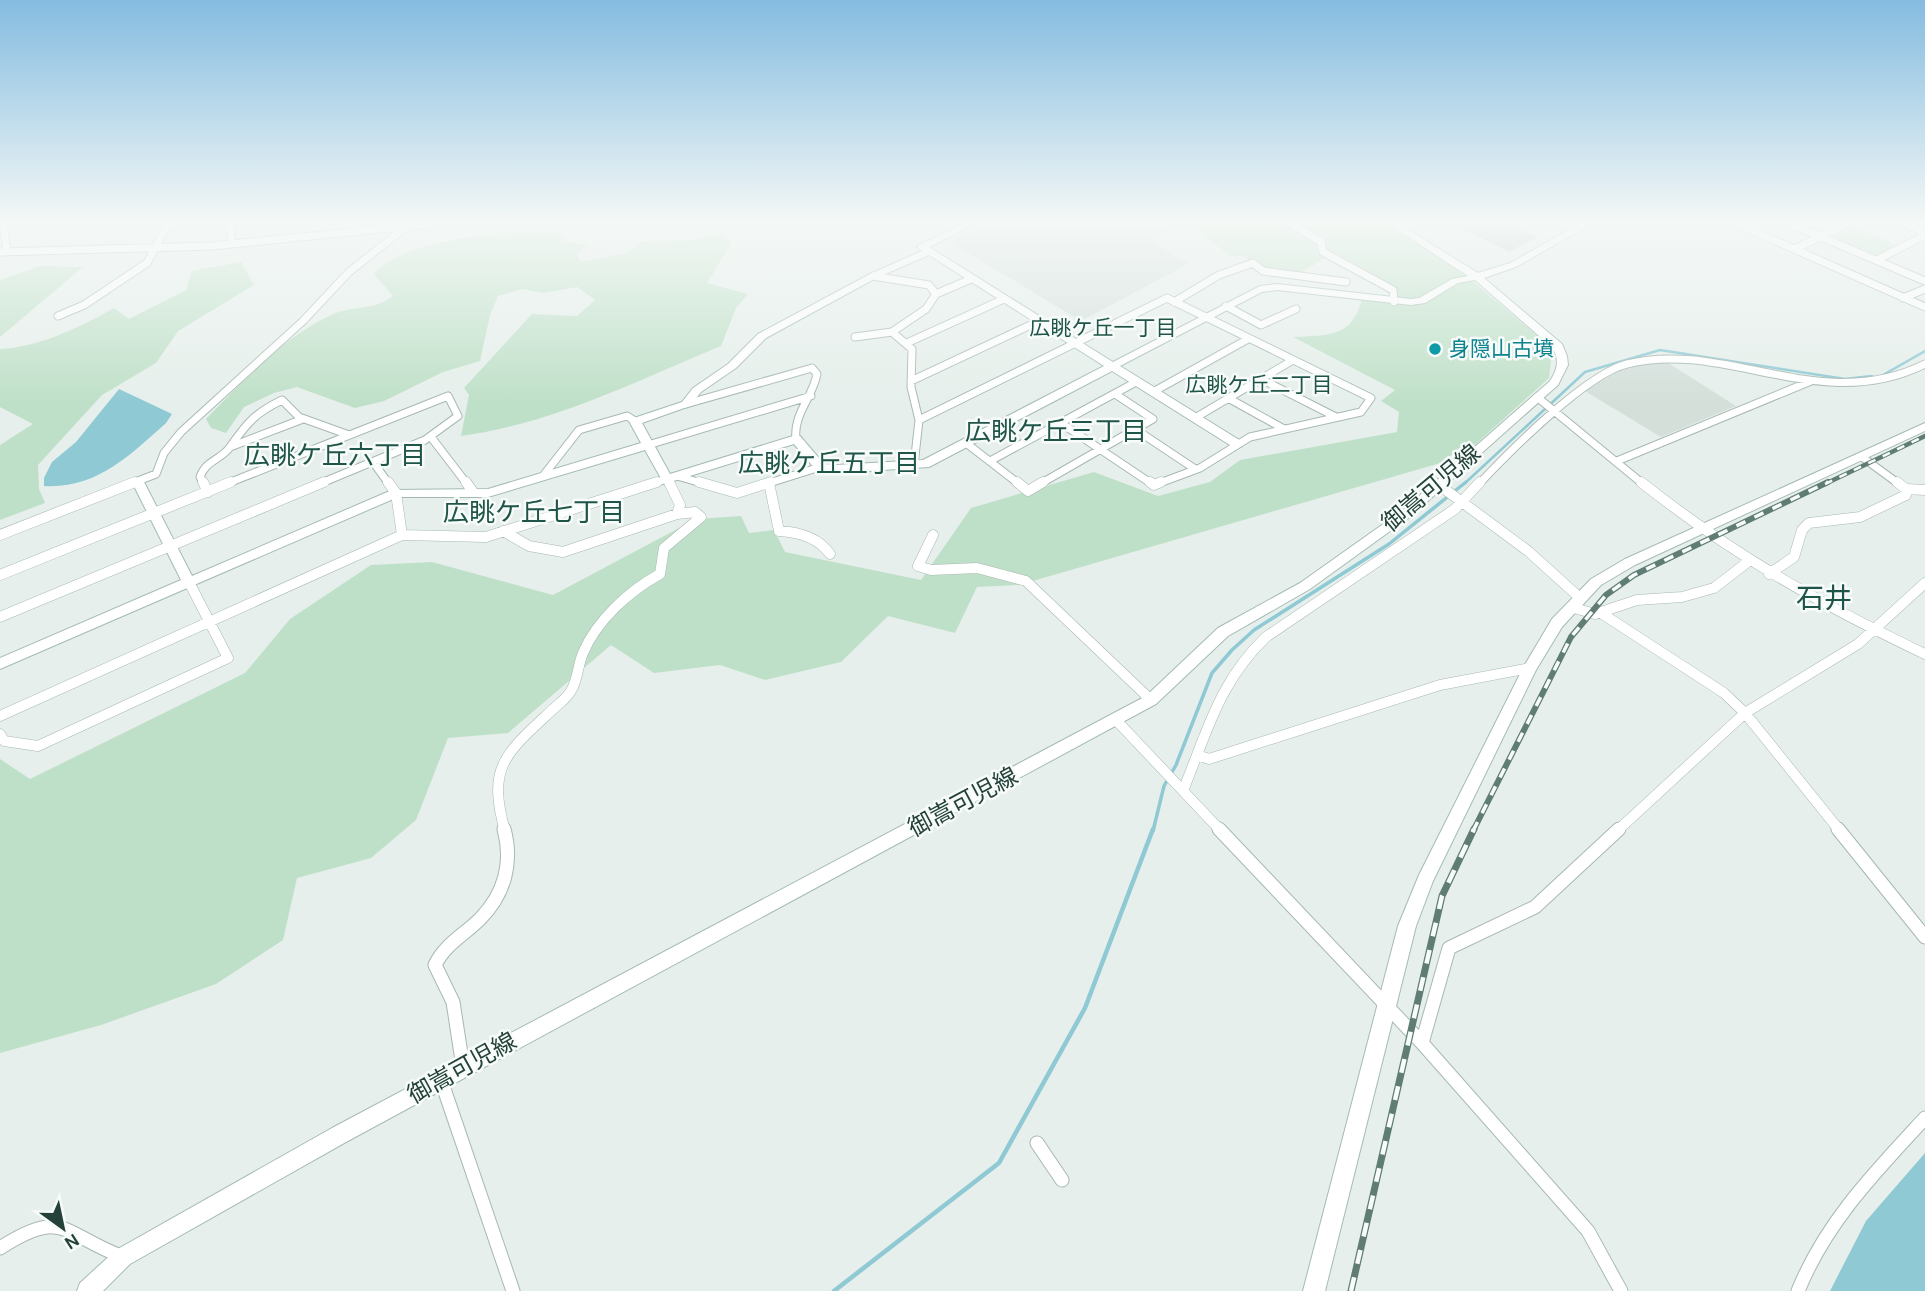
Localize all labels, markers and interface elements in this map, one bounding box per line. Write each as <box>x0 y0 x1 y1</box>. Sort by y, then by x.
district label: 広眺ケ丘一丁目 <box>1030 316 1177 340</box>
place label: 身隠山古墳 <box>1449 337 1554 361</box>
marker: 身隠山古墳 <box>1427 341 1443 357</box>
district label: 広眺ケ丘二丁目 <box>1186 373 1333 397</box>
district label: 広眺ケ丘三丁目 <box>965 416 1147 447</box>
street label: 御嵩可児線 <box>1376 439 1486 537</box>
district label: 広眺ケ丘六丁目 <box>244 440 426 471</box>
district label: 広眺ケ丘五丁目 <box>738 448 920 479</box>
district label: 広眺ケ丘七丁目 <box>443 497 625 528</box>
district label: 石井 <box>1796 582 1852 615</box>
street label: 御嵩可児線 <box>903 761 1023 843</box>
street label: 御嵩可児線 <box>403 1027 521 1109</box>
north arrow <box>28 1193 98 1263</box>
text: N <box>60 1228 83 1254</box>

